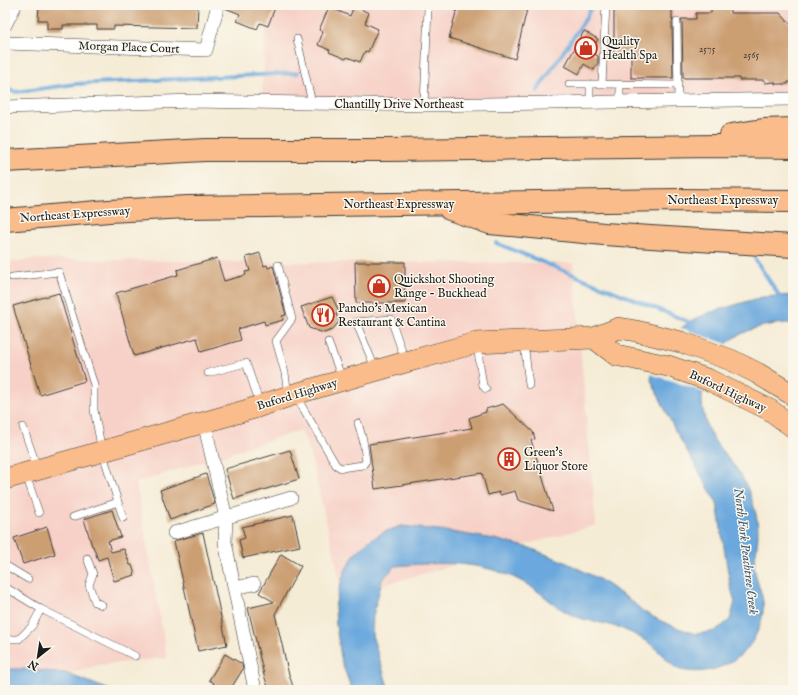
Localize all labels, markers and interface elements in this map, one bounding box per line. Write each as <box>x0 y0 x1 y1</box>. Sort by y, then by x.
place label: Quality Health Spa <box>602 34 658 64</box>
shop icon: Quality Health Spa <box>573 35 599 61</box>
street label: Morgan Place Court <box>78 38 180 57</box>
house number: 2575 <box>699 43 716 56</box>
house number: 2565 <box>743 49 759 62</box>
street label: Chantilly Drive Northeast <box>334 97 464 112</box>
street label: Northeast Expressway <box>668 193 779 209</box>
street label: Northeast Expressway <box>344 197 455 213</box>
street label: Northeast Expressway <box>19 203 131 227</box>
place label: Quickshot Shooting Range - Buckhead <box>394 272 495 301</box>
shop icon: Quickshot Shooting Range - Buckhead <box>366 273 392 299</box>
place label: Pancho's Mexican Restaurant & Cantina <box>338 301 446 330</box>
restaurant icon: Pancho's Mexican Restaurant & Cantina <box>310 302 336 328</box>
street label: Buford Highway <box>687 367 769 416</box>
street label: Buford Highway <box>255 375 339 414</box>
place label: Green's Liquor Store <box>524 445 588 475</box>
building icon: Green's Liquor Store <box>496 446 522 472</box>
water label: North Fork Peachtree Creek <box>729 487 762 616</box>
north arrow <box>18 637 58 677</box>
text: N <box>25 656 42 674</box>

